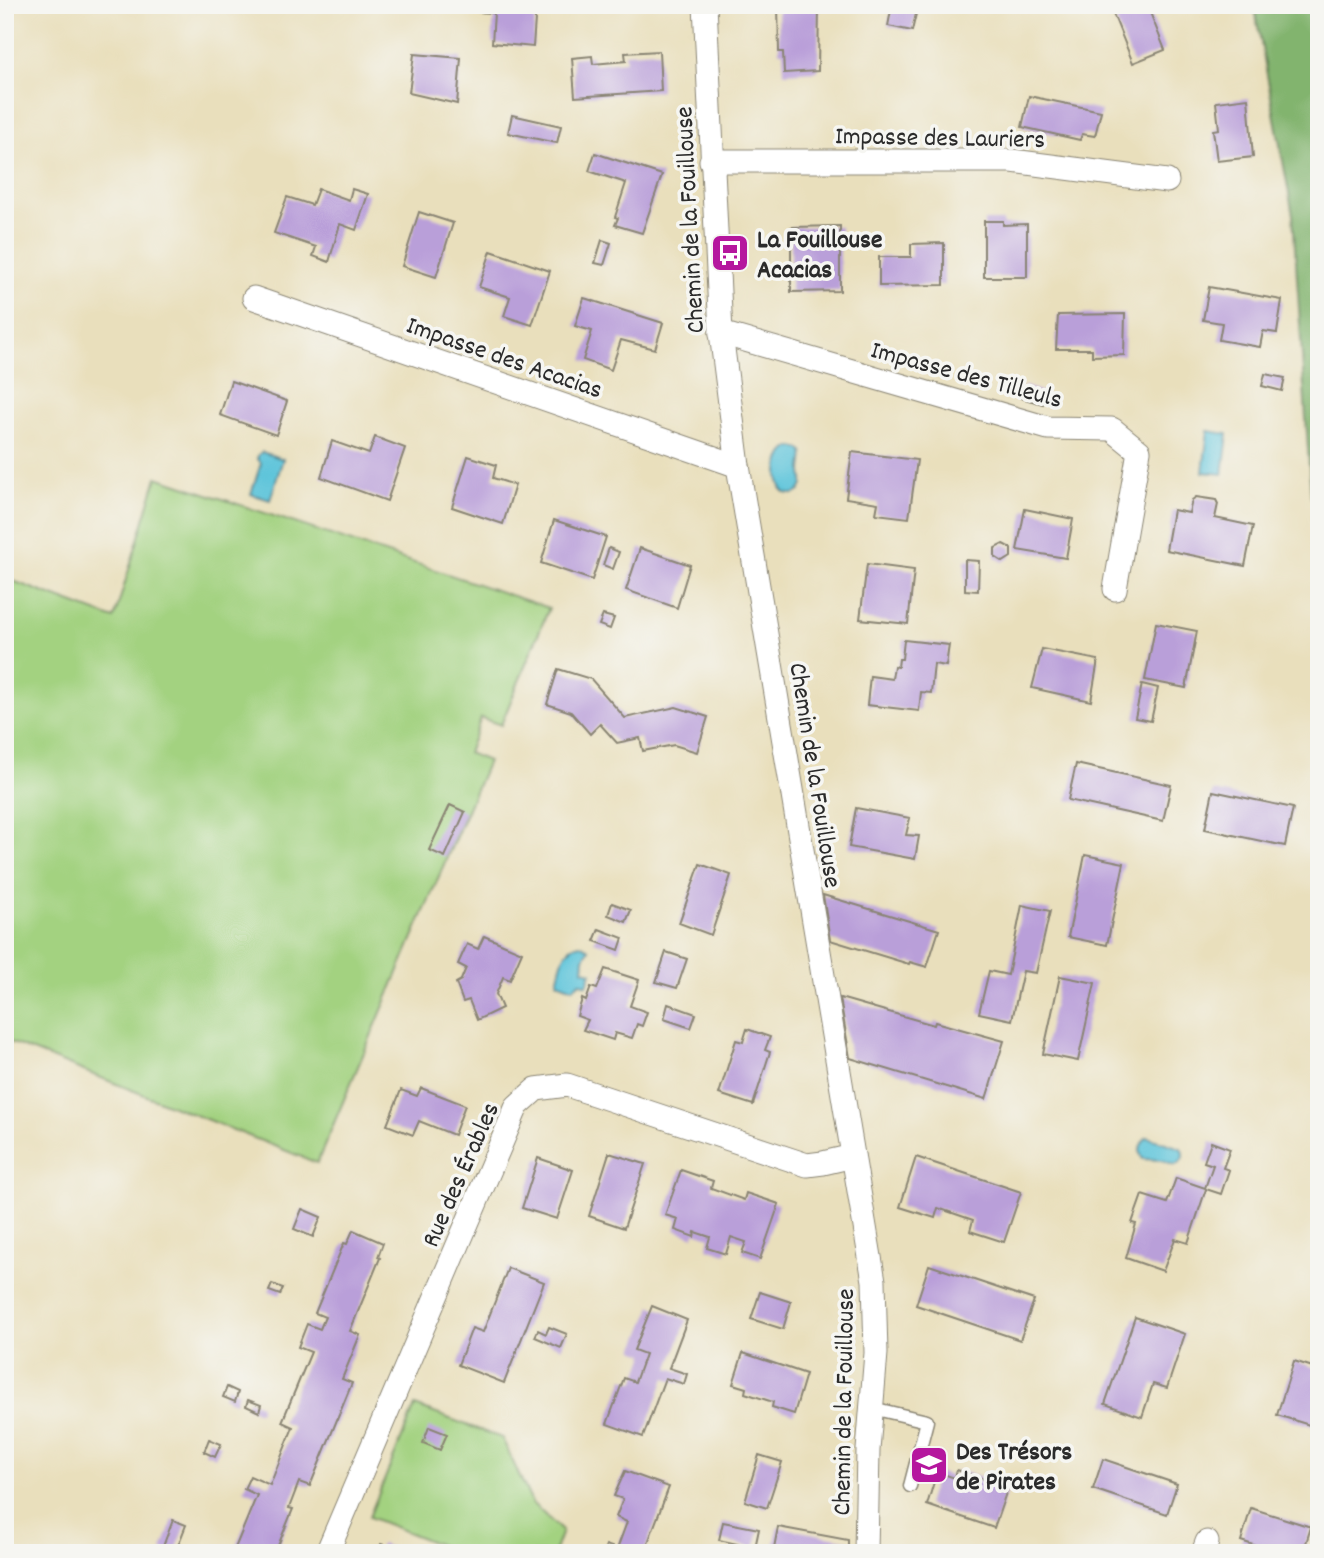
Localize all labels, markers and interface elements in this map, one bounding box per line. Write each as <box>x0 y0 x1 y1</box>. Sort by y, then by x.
street label: Chemin de la Fouillouse <box>667 105 716 334</box>
street label: Impasse des Lauriers <box>834 119 1045 160</box>
place label: La Fouillouse Acacias <box>757 223 882 290</box>
bus stop icon: La Fouillouse Acacias <box>709 232 751 274</box>
street label: Impasse des Acacias <box>401 308 607 410</box>
street label: Impasse des Tilleuls <box>866 333 1066 420</box>
street label: Chemin de la Fouillouse <box>777 660 850 891</box>
street label: Rue des Érables <box>414 1097 511 1254</box>
street label: Chemin de la Fouillouse <box>825 1288 866 1516</box>
place label: Des Trésors de Pirates <box>956 1435 1072 1502</box>
school or university icon: Des Trésors de Pirates <box>908 1444 950 1486</box>

